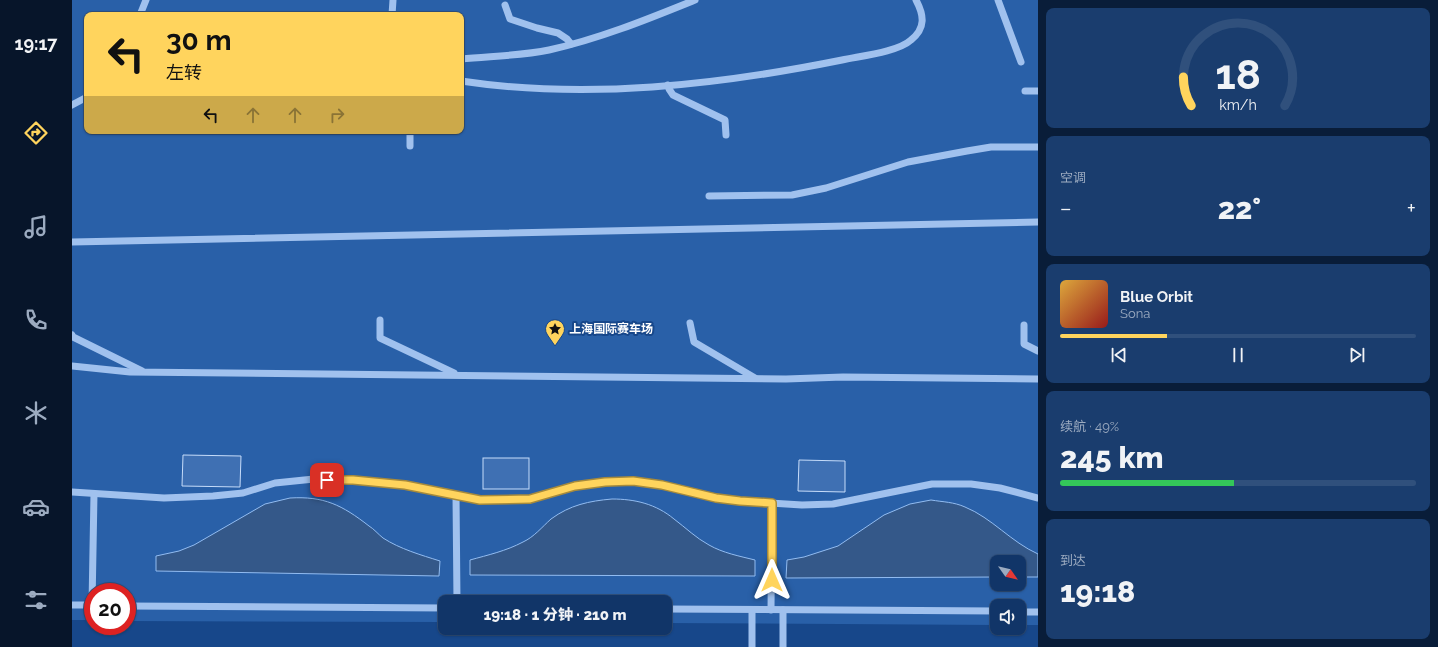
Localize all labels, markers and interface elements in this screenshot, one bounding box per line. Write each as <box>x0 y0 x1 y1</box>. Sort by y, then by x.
text: 30 m <box>166 24 232 57</box>
icon: left <box>100 28 152 80</box>
text: 19:17 <box>15 33 57 54</box>
text: 18 <box>1215 50 1261 99</box>
text: 左转 <box>166 62 202 83</box>
text: km/h <box>1219 96 1257 112</box>
icon: left <box>200 104 222 126</box>
icon: ahead <box>242 104 264 126</box>
icon: ahead <box>284 104 306 126</box>
icon: right <box>326 104 348 126</box>
icon: directions <box>22 119 50 147</box>
text: 空调 <box>1060 170 1086 185</box>
text: 22° <box>1218 191 1261 226</box>
text: − <box>1060 195 1072 221</box>
text: + <box>1407 195 1416 221</box>
icon: music <box>22 213 50 241</box>
text: Blue Orbit <box>1120 288 1193 306</box>
icon: phone <box>22 306 50 334</box>
text: Sona <box>1120 306 1150 321</box>
place icon: 上海国际赛车场 <box>544 318 566 346</box>
place label: 上海国际赛车场 <box>569 322 653 336</box>
icon: previous <box>1108 344 1130 366</box>
icon: pause <box>1227 344 1249 366</box>
icon: next <box>1346 344 1368 366</box>
icon: climate <box>22 399 50 427</box>
text: 续航 · 49% <box>1060 419 1119 434</box>
text: 245 km <box>1060 440 1164 475</box>
pin <box>310 463 344 497</box>
icon: arrive <box>316 469 338 491</box>
icon: car <box>22 493 50 521</box>
text: 到达 <box>1060 553 1086 568</box>
north arrow <box>990 555 1026 591</box>
map controls <box>990 555 1026 635</box>
position arrow <box>751 559 793 601</box>
text: 19:18 <box>1060 574 1135 609</box>
speed limit sign: 20 <box>84 583 136 635</box>
icon: filters <box>22 586 50 614</box>
button: sound <box>990 599 1026 635</box>
text: 19:18 · 1 分钟 · 210 m <box>483 606 627 624</box>

